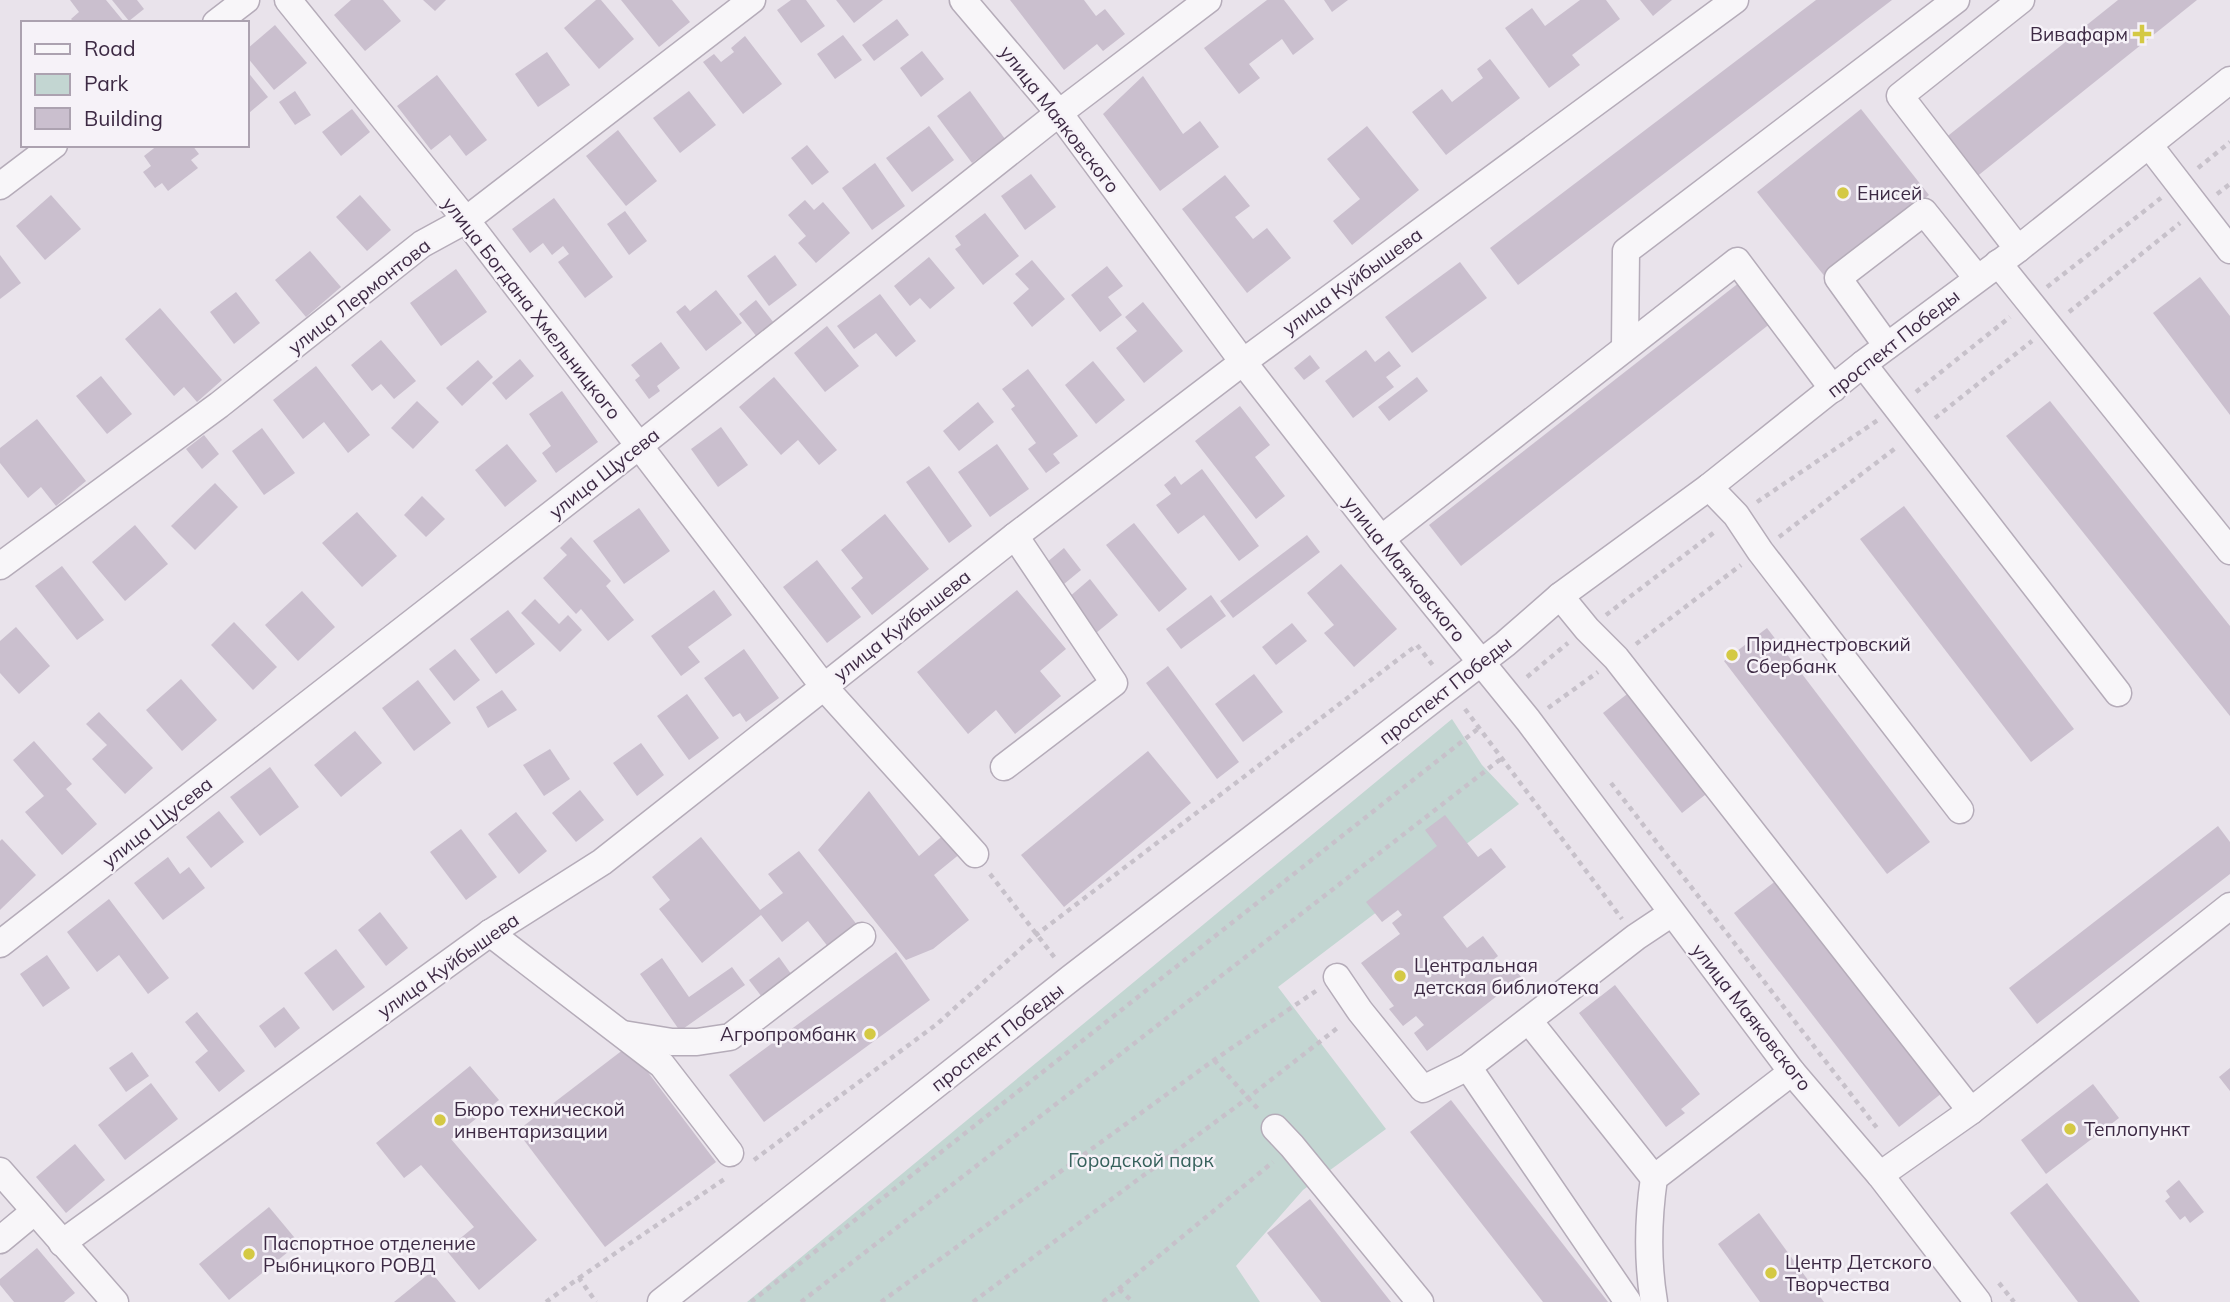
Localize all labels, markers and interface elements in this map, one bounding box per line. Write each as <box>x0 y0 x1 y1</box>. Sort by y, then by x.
legend <box>21 21 248 147</box>
place label: Вивафарм <box>2030 22 2128 46</box>
marker: Вивафарм <box>2134 26 2150 42</box>
text: Road <box>84 35 135 61</box>
street label: улица Маяковского <box>995 40 1125 198</box>
text: Park <box>84 70 128 96</box>
text: Building <box>84 105 163 131</box>
place label: Енисей <box>1857 181 1922 205</box>
marker: Енисей <box>1835 185 1851 201</box>
street label: улица Богдана Хмельницкого <box>438 192 626 424</box>
street label: улица Куйбышева <box>1277 222 1427 340</box>
street label: улица Лермонтова <box>283 233 435 359</box>
street label: проспект Победы <box>1822 284 1964 402</box>
street label: улица Щусева <box>544 422 664 524</box>
street label: улица Маяковского <box>1339 491 1471 647</box>
street label: улица Куйбышева <box>829 564 975 686</box>
street label: проспект Победы <box>1374 631 1516 749</box>
place label: Приднестровский Сбербанк <box>1746 632 1911 678</box>
marker: Приднестровский Сбербанк <box>1724 647 1740 663</box>
street label: улица Щусева <box>97 771 217 873</box>
street label: улица Куйбышева <box>373 907 523 1023</box>
street label: улица Маяковского <box>1687 938 1817 1096</box>
place label: Центральная детская библиотека <box>1414 953 1599 999</box>
marker: Центральная детская библиотека <box>1392 968 1408 984</box>
street label: проспект Победы <box>926 978 1068 1096</box>
place label: Агропромбанк <box>720 1022 857 1046</box>
marker: Агропромбанк <box>862 1026 878 1042</box>
place label: Бюро технической инвентаризации <box>454 1097 625 1143</box>
marker: Бюро технической инвентаризации <box>432 1112 448 1128</box>
place label: Теплопункт <box>2084 1117 2190 1141</box>
marker: Теплопункт <box>2062 1121 2078 1137</box>
park label: Городской парк <box>1068 1148 1214 1172</box>
place label: Паспортное отделение Рыбницкого РОВД <box>263 1231 476 1277</box>
marker: Паспортное отделение Рыбницкого РОВД <box>241 1246 257 1262</box>
place label: Центр Детского Творчества <box>1785 1250 1932 1296</box>
marker: Центр Детского Творчества <box>1763 1265 1779 1281</box>

